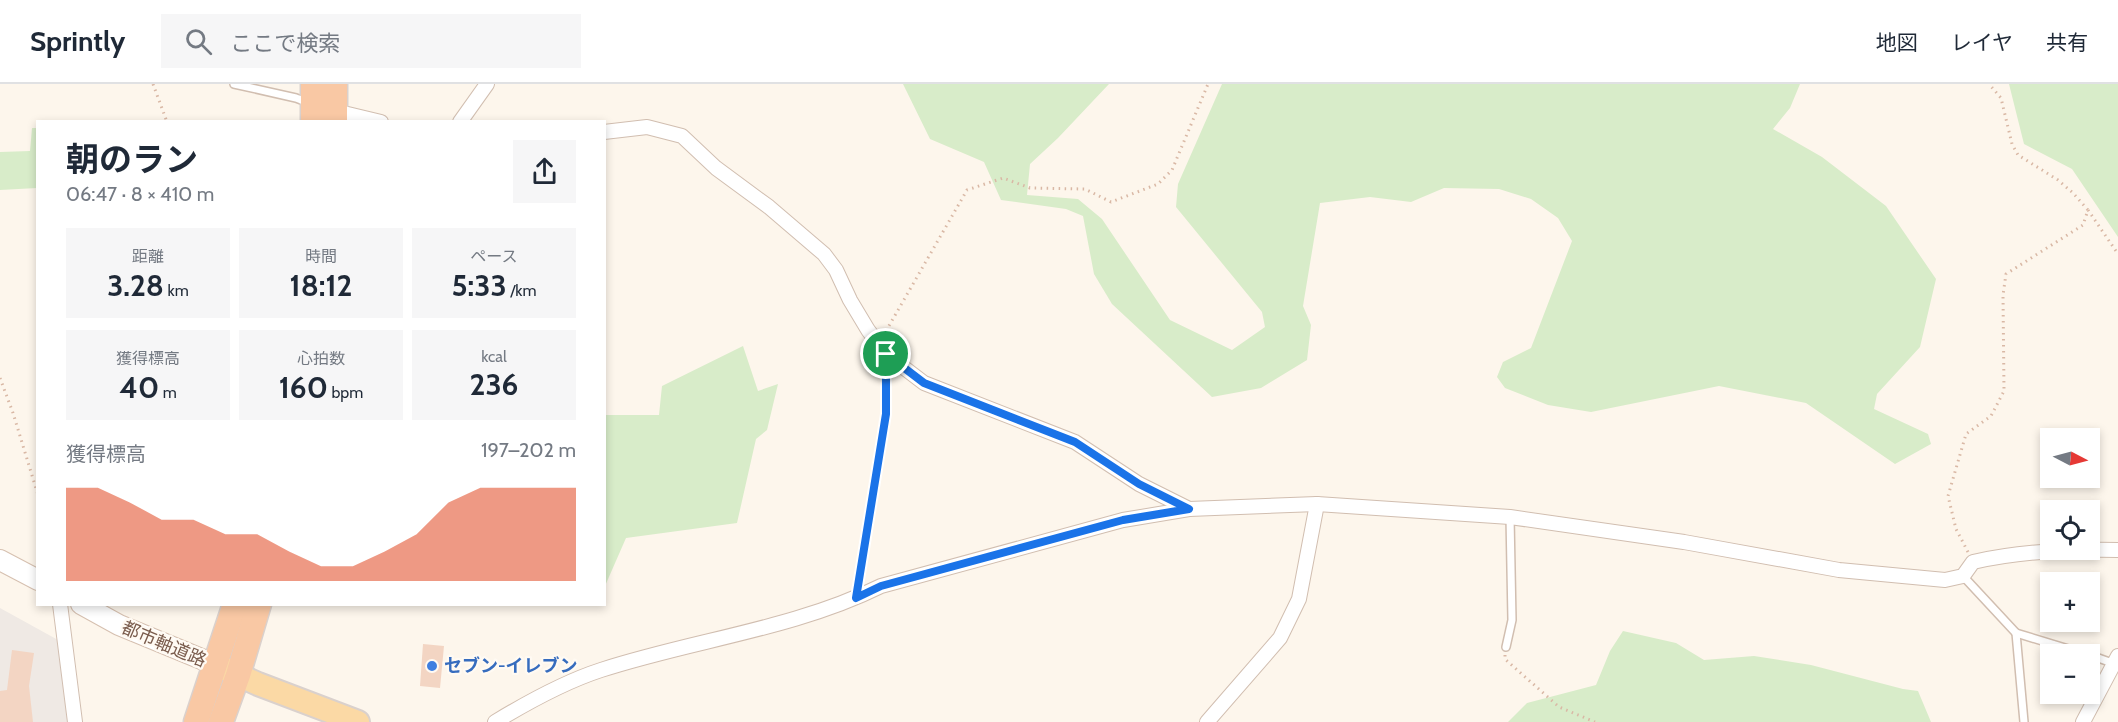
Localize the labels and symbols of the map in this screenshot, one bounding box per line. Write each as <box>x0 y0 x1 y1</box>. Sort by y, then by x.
pin <box>860 328 911 379</box>
north arrow <box>2040 428 2100 488</box>
street label: 都市軸道路 <box>118 616 210 672</box>
place label: セブン-イレブン <box>444 655 578 677</box>
marker: セブン-イレブン <box>425 659 439 673</box>

